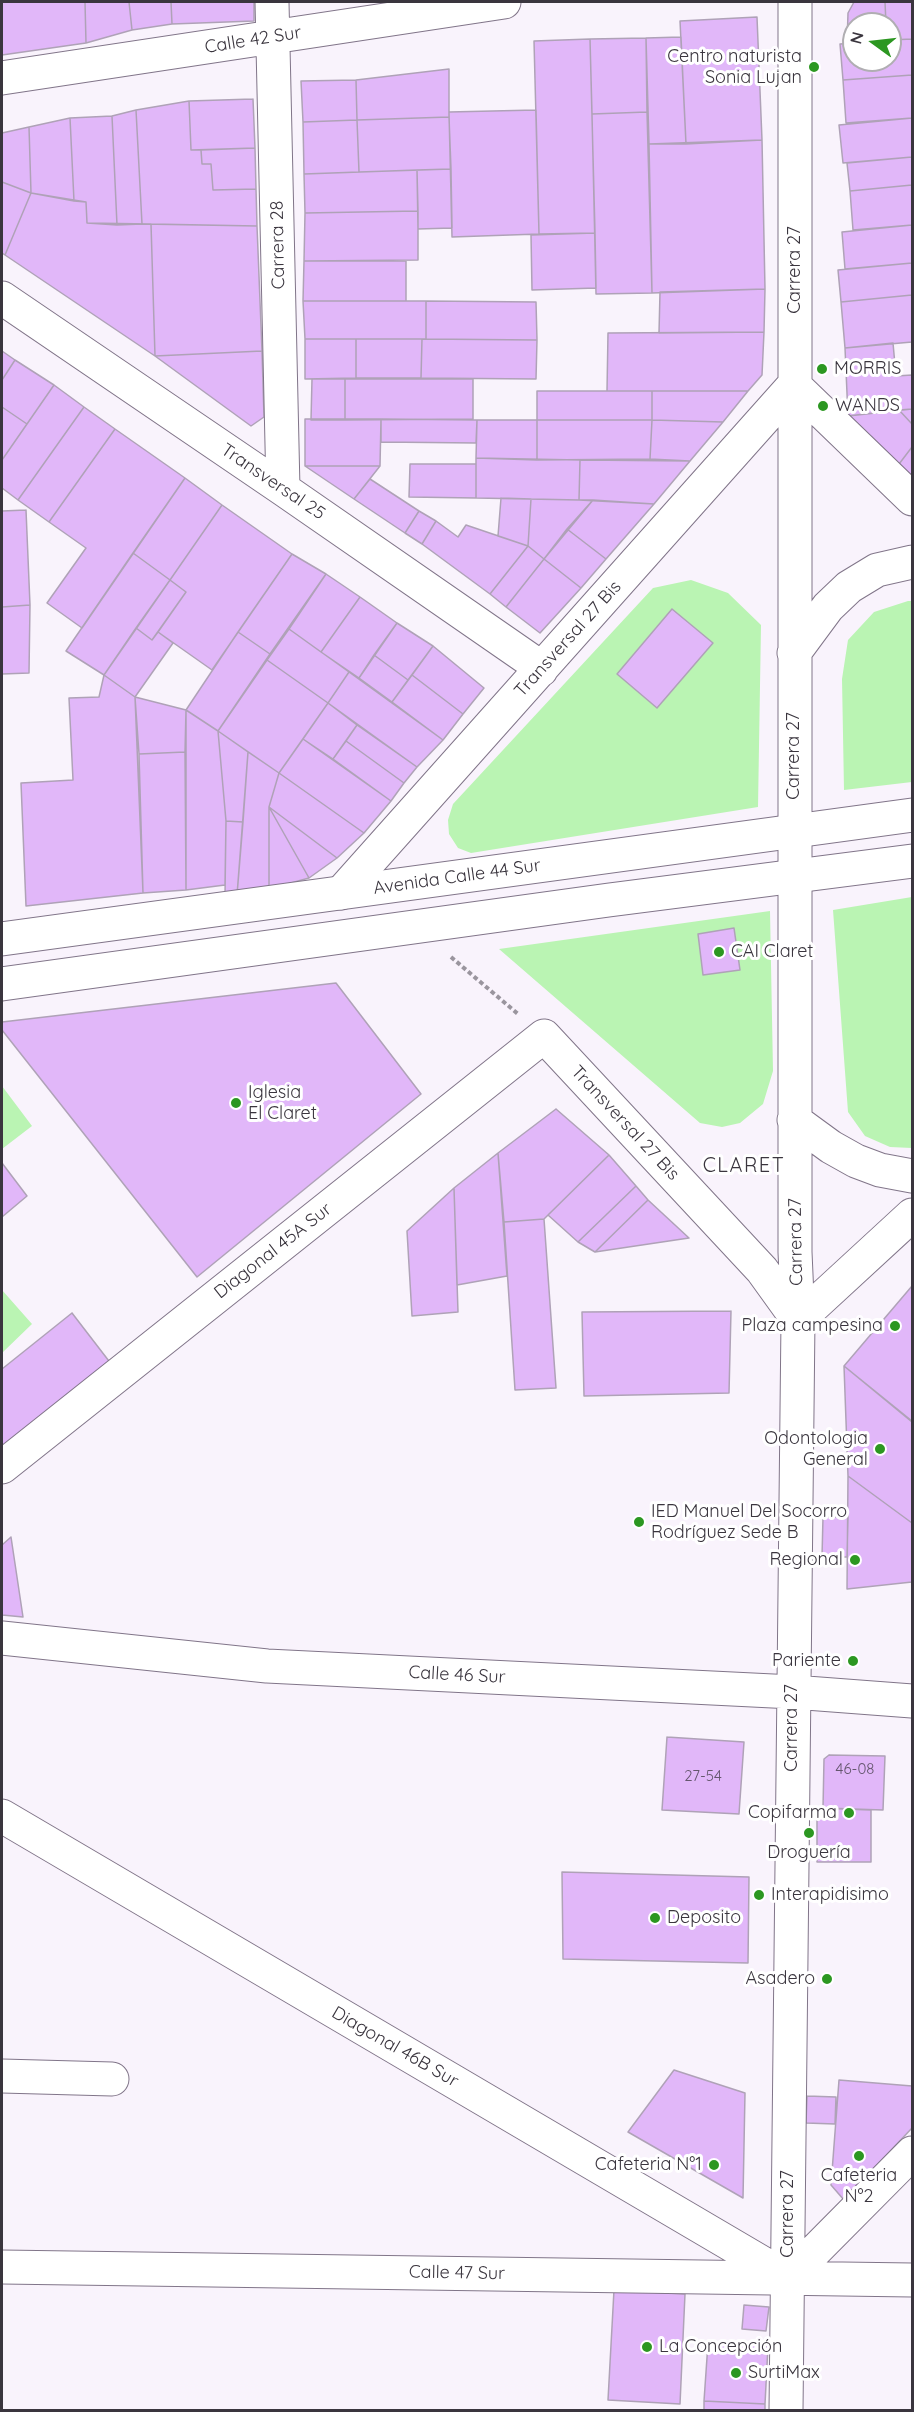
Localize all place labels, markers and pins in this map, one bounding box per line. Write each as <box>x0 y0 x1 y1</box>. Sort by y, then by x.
place label: Centro naturista Sonia Lujan <box>667 46 802 88</box>
marker: Centro naturista Sonia Lujan <box>807 60 821 74</box>
place label: MORRIS <box>834 358 901 380</box>
marker: MORRIS <box>815 362 829 376</box>
place label: WANDS <box>835 395 900 417</box>
marker: WANDS <box>816 399 830 413</box>
place label: CAI Claret <box>731 941 813 963</box>
marker: CAI Claret <box>712 945 726 959</box>
place label: Iglesia El Claret <box>248 1082 317 1124</box>
marker: Iglesia El Claret <box>229 1096 243 1110</box>
place label: Plaza campesina <box>741 1315 883 1337</box>
marker: Plaza campesina <box>888 1319 902 1333</box>
place label: Odontologia General <box>764 1428 868 1470</box>
marker: Odontologia General <box>873 1442 887 1456</box>
place label: IED Manuel Del Socorro Rodríguez Sede B <box>651 1501 847 1544</box>
marker: IED Manuel Del Socorro Rodríguez Sede B <box>632 1515 646 1529</box>
place label: Regional <box>770 1549 843 1571</box>
marker: Regional <box>848 1553 862 1567</box>
place label: Pariente <box>772 1650 841 1672</box>
marker: Pariente <box>846 1654 860 1668</box>
place label: Copifarma <box>748 1802 837 1824</box>
marker: Copifarma <box>842 1806 856 1820</box>
marker: Droguería <box>802 1826 816 1840</box>
place label: Droguería <box>767 1842 851 1864</box>
place label: Interapidisimo <box>771 1884 889 1906</box>
marker: Interapidisimo <box>752 1888 766 1902</box>
place label: Deposito <box>667 1907 741 1929</box>
marker: Deposito <box>648 1911 662 1925</box>
place label: Asadero <box>745 1968 815 1990</box>
marker: Asadero <box>820 1972 834 1986</box>
marker: Cafeteria N°2 <box>852 2149 866 2163</box>
place label: Cafeteria N°1 <box>595 2154 702 2176</box>
marker: Cafeteria N°1 <box>707 2158 721 2172</box>
place label: Cafeteria N°2 <box>821 2165 897 2208</box>
place label: La Concepción <box>659 2336 782 2358</box>
marker: La Concepción <box>640 2340 654 2354</box>
place label: SurtiMax <box>748 2362 820 2384</box>
marker: SurtiMax <box>729 2366 743 2380</box>

